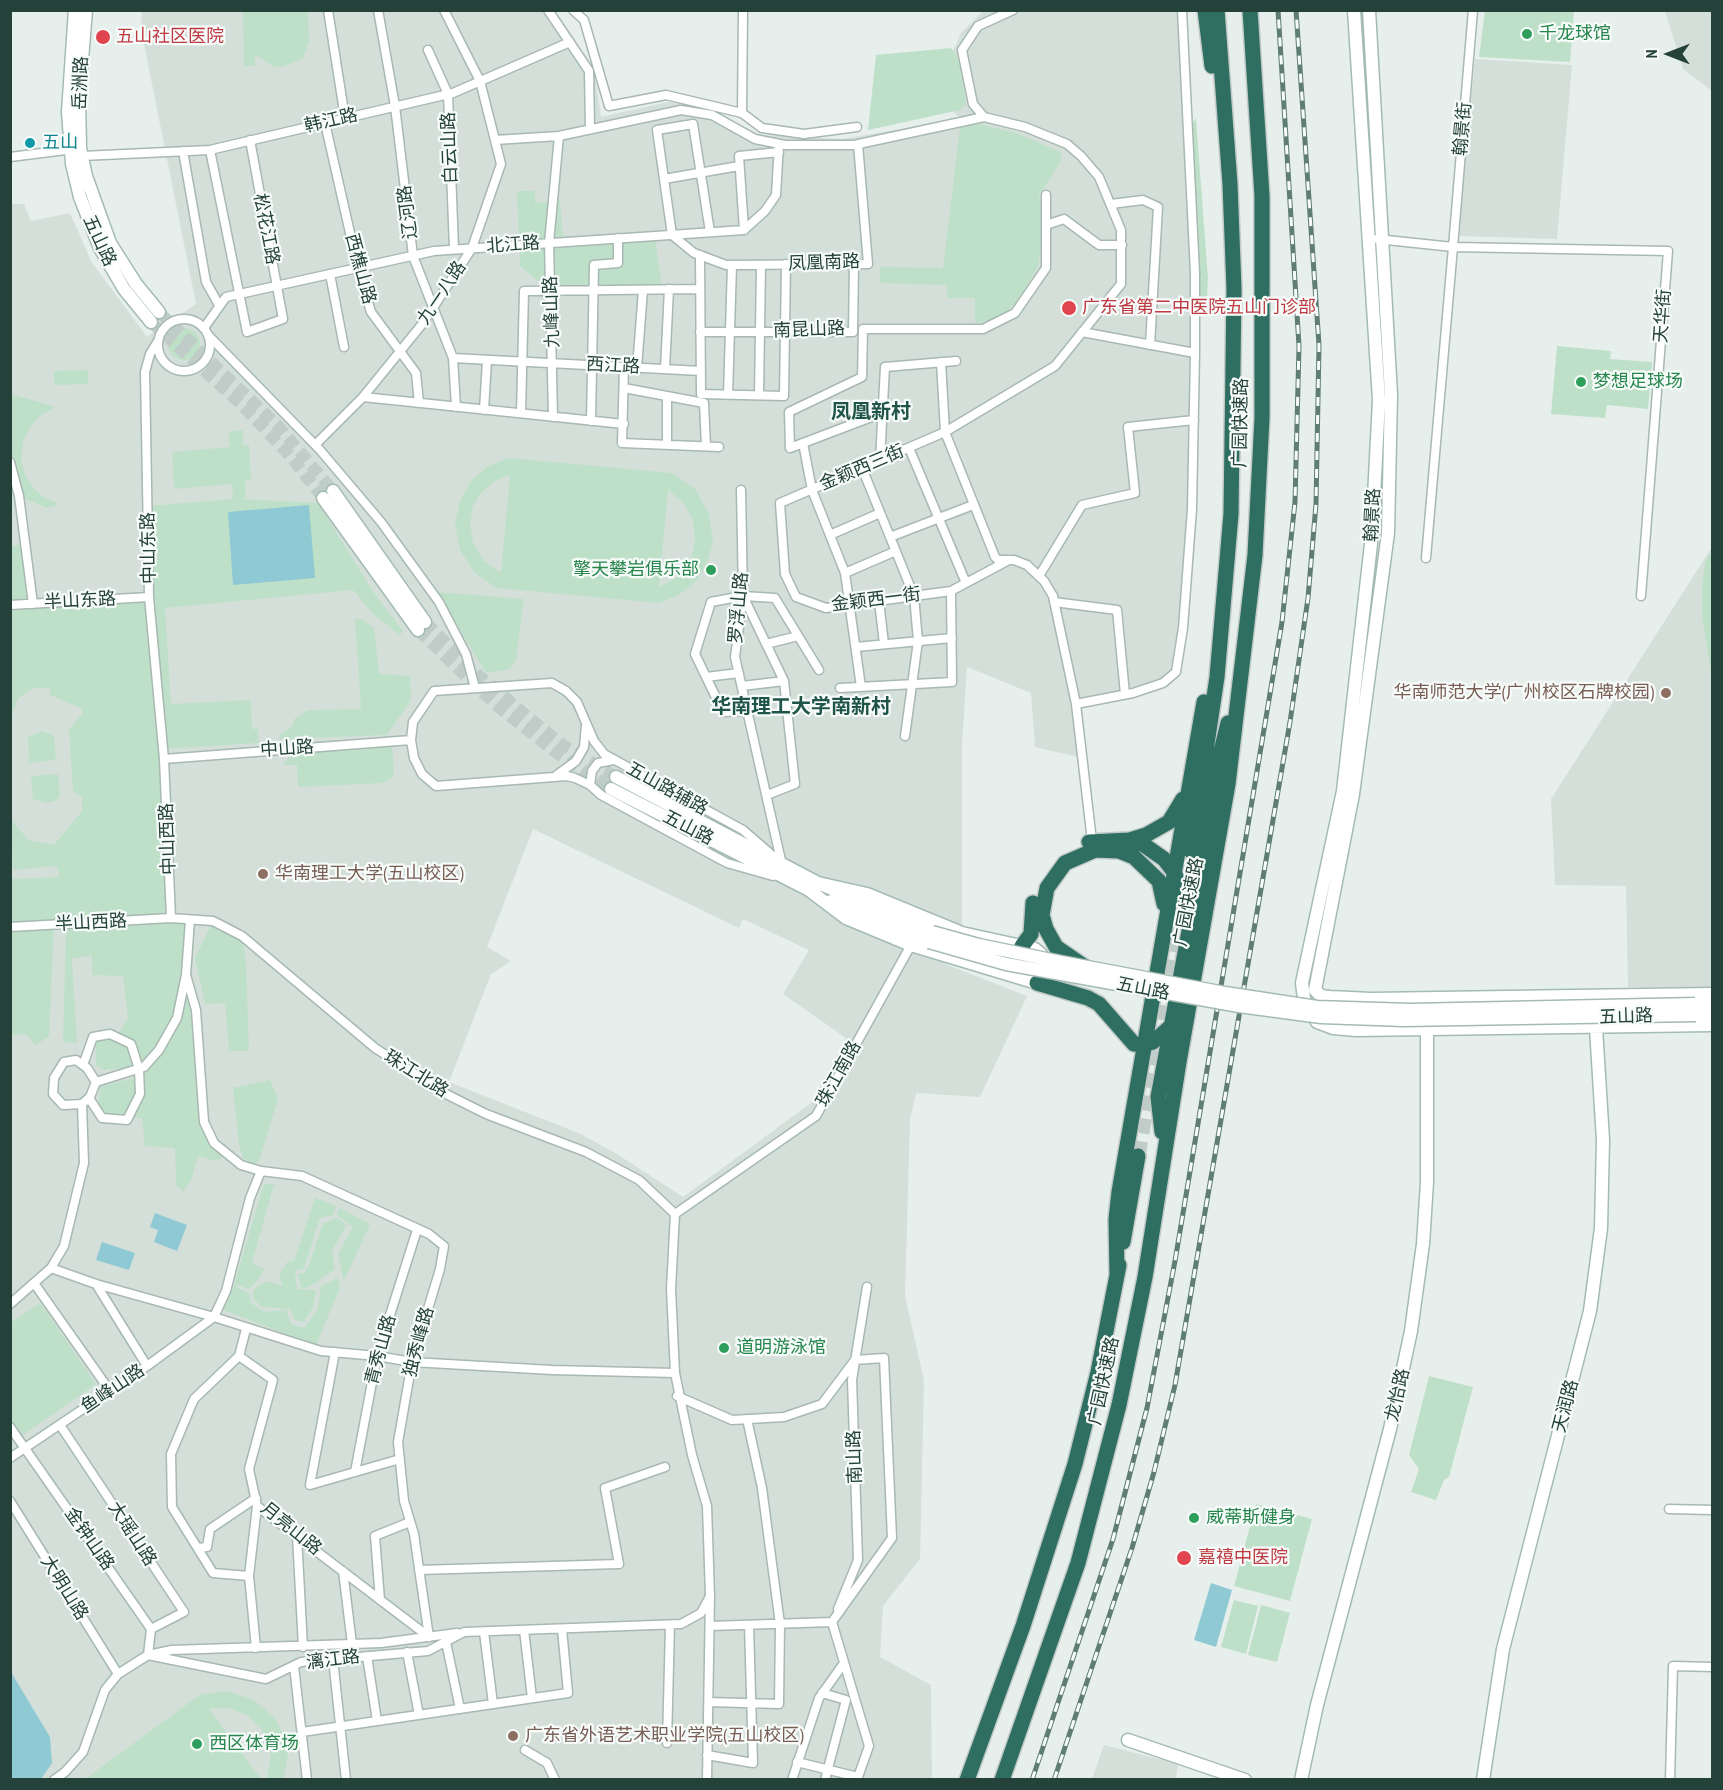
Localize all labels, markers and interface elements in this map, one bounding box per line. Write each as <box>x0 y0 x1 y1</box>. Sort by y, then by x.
place label: 千龙球馆 <box>1539 23 1611 45</box>
north arrow <box>1639 24 1699 84</box>
place label: 五山社区医院 <box>116 26 224 48</box>
marker: 千龙球馆 <box>1520 27 1534 41</box>
marker: 五山社区医院 <box>94 28 112 46</box>
text: N <box>1641 50 1661 58</box>
street label: 岳洲路 <box>69 56 93 110</box>
street label: 翰景街 <box>1450 101 1476 157</box>
street label: 韩江路 <box>302 104 360 138</box>
street label: 白云山路 <box>438 112 462 184</box>
place label: 五山 <box>42 132 78 154</box>
marker: 五山 <box>23 136 37 150</box>
street label: 辽河路 <box>394 184 422 240</box>
street label: 松花江路 <box>249 192 283 266</box>
street label: 五山路 <box>78 212 120 270</box>
street label: 西樵山路 <box>340 231 380 307</box>
street label: 北江路 <box>485 232 541 258</box>
street label: 凤凰南路 <box>788 251 860 275</box>
street label: 九一八路 <box>413 257 471 329</box>
street label: 九峰山路 <box>540 276 564 348</box>
street label: 天华街 <box>1650 288 1676 344</box>
place label: 广东省第二中医院五山门诊部 <box>1082 297 1316 319</box>
marker: 广东省第二中医院五山门诊部 <box>1060 299 1078 317</box>
street label: 南昆山路 <box>773 318 845 342</box>
street label: 西江路 <box>585 354 641 378</box>
place label: 梦想足球场 <box>1593 371 1683 393</box>
marker: 梦想足球场 <box>1574 375 1588 389</box>
street label: 广园快速路 <box>1229 378 1253 468</box>
district label: 凤凰新村 <box>831 400 911 424</box>
street label: 金颖西三街 <box>816 440 908 496</box>
street label: 翰景路 <box>1361 487 1385 543</box>
street label: 中山东路 <box>138 512 160 584</box>
place label: 擎天攀岩俱乐部 <box>573 559 699 581</box>
marker: 擎天攀岩俱乐部 <box>704 563 718 577</box>
street label: 罗浮山路 <box>725 571 753 645</box>
street label: 金颖西一街 <box>830 584 922 616</box>
street label: 半山东路 <box>43 588 117 614</box>
place label: 华南师范大学(广州校区石牌校园) <box>1394 682 1654 704</box>
marker: 华南师范大学(广州校区石牌校园) <box>1659 686 1673 700</box>
district label: 华南理工大学南新村 <box>711 695 891 719</box>
street label: 中山路 <box>259 736 315 762</box>
street label: 五山路辅路 <box>622 758 712 820</box>
street label: 中山西路 <box>156 803 180 875</box>
street label: 五山路 <box>659 806 717 850</box>
street label: 广园快速路 <box>1170 856 1208 948</box>
place label: 华南理工大学(五山校区) <box>275 863 463 885</box>
marker: 华南理工大学(五山校区) <box>256 867 270 881</box>
street label: 半山西路 <box>54 910 128 936</box>
street label: 五山路 <box>1114 973 1172 1005</box>
street label: 五山路 <box>1599 1005 1653 1029</box>
street label: 珠江南路 <box>812 1037 866 1111</box>
street label: 珠江北路 <box>380 1046 452 1102</box>
street label: 独秀峰路 <box>399 1304 439 1380</box>
street label: 青秀山路 <box>361 1312 401 1388</box>
street label: 广园快速路 <box>1084 1335 1124 1427</box>
place label: 道明游泳馆 <box>736 1337 826 1359</box>
marker: 道明游泳馆 <box>717 1341 731 1355</box>
street label: 鱼峰山路 <box>77 1360 149 1418</box>
street label: 龙怡路 <box>1381 1366 1415 1424</box>
street label: 天润路 <box>1549 1377 1583 1435</box>
street label: 南山路 <box>843 1430 867 1484</box>
street label: 大瑶山路 <box>103 1498 161 1570</box>
street label: 月亮山路 <box>256 1498 326 1560</box>
street label: 金钟山路 <box>60 1503 118 1575</box>
place label: 威蒂斯健身 <box>1206 1507 1296 1529</box>
marker: 威蒂斯健身 <box>1187 1511 1201 1525</box>
place label: 嘉禧中医院 <box>1198 1547 1288 1569</box>
marker: 嘉禧中医院 <box>1175 1549 1193 1567</box>
street label: 大明山路 <box>36 1552 92 1624</box>
street label: 漓江路 <box>305 1646 361 1674</box>
place label: 广东省外语艺术职业学院(五山校区) <box>525 1725 803 1747</box>
marker: 广东省外语艺术职业学院(五山校区) <box>506 1729 520 1743</box>
place label: 西区体育场 <box>209 1733 299 1755</box>
marker: 西区体育场 <box>190 1737 204 1751</box>

